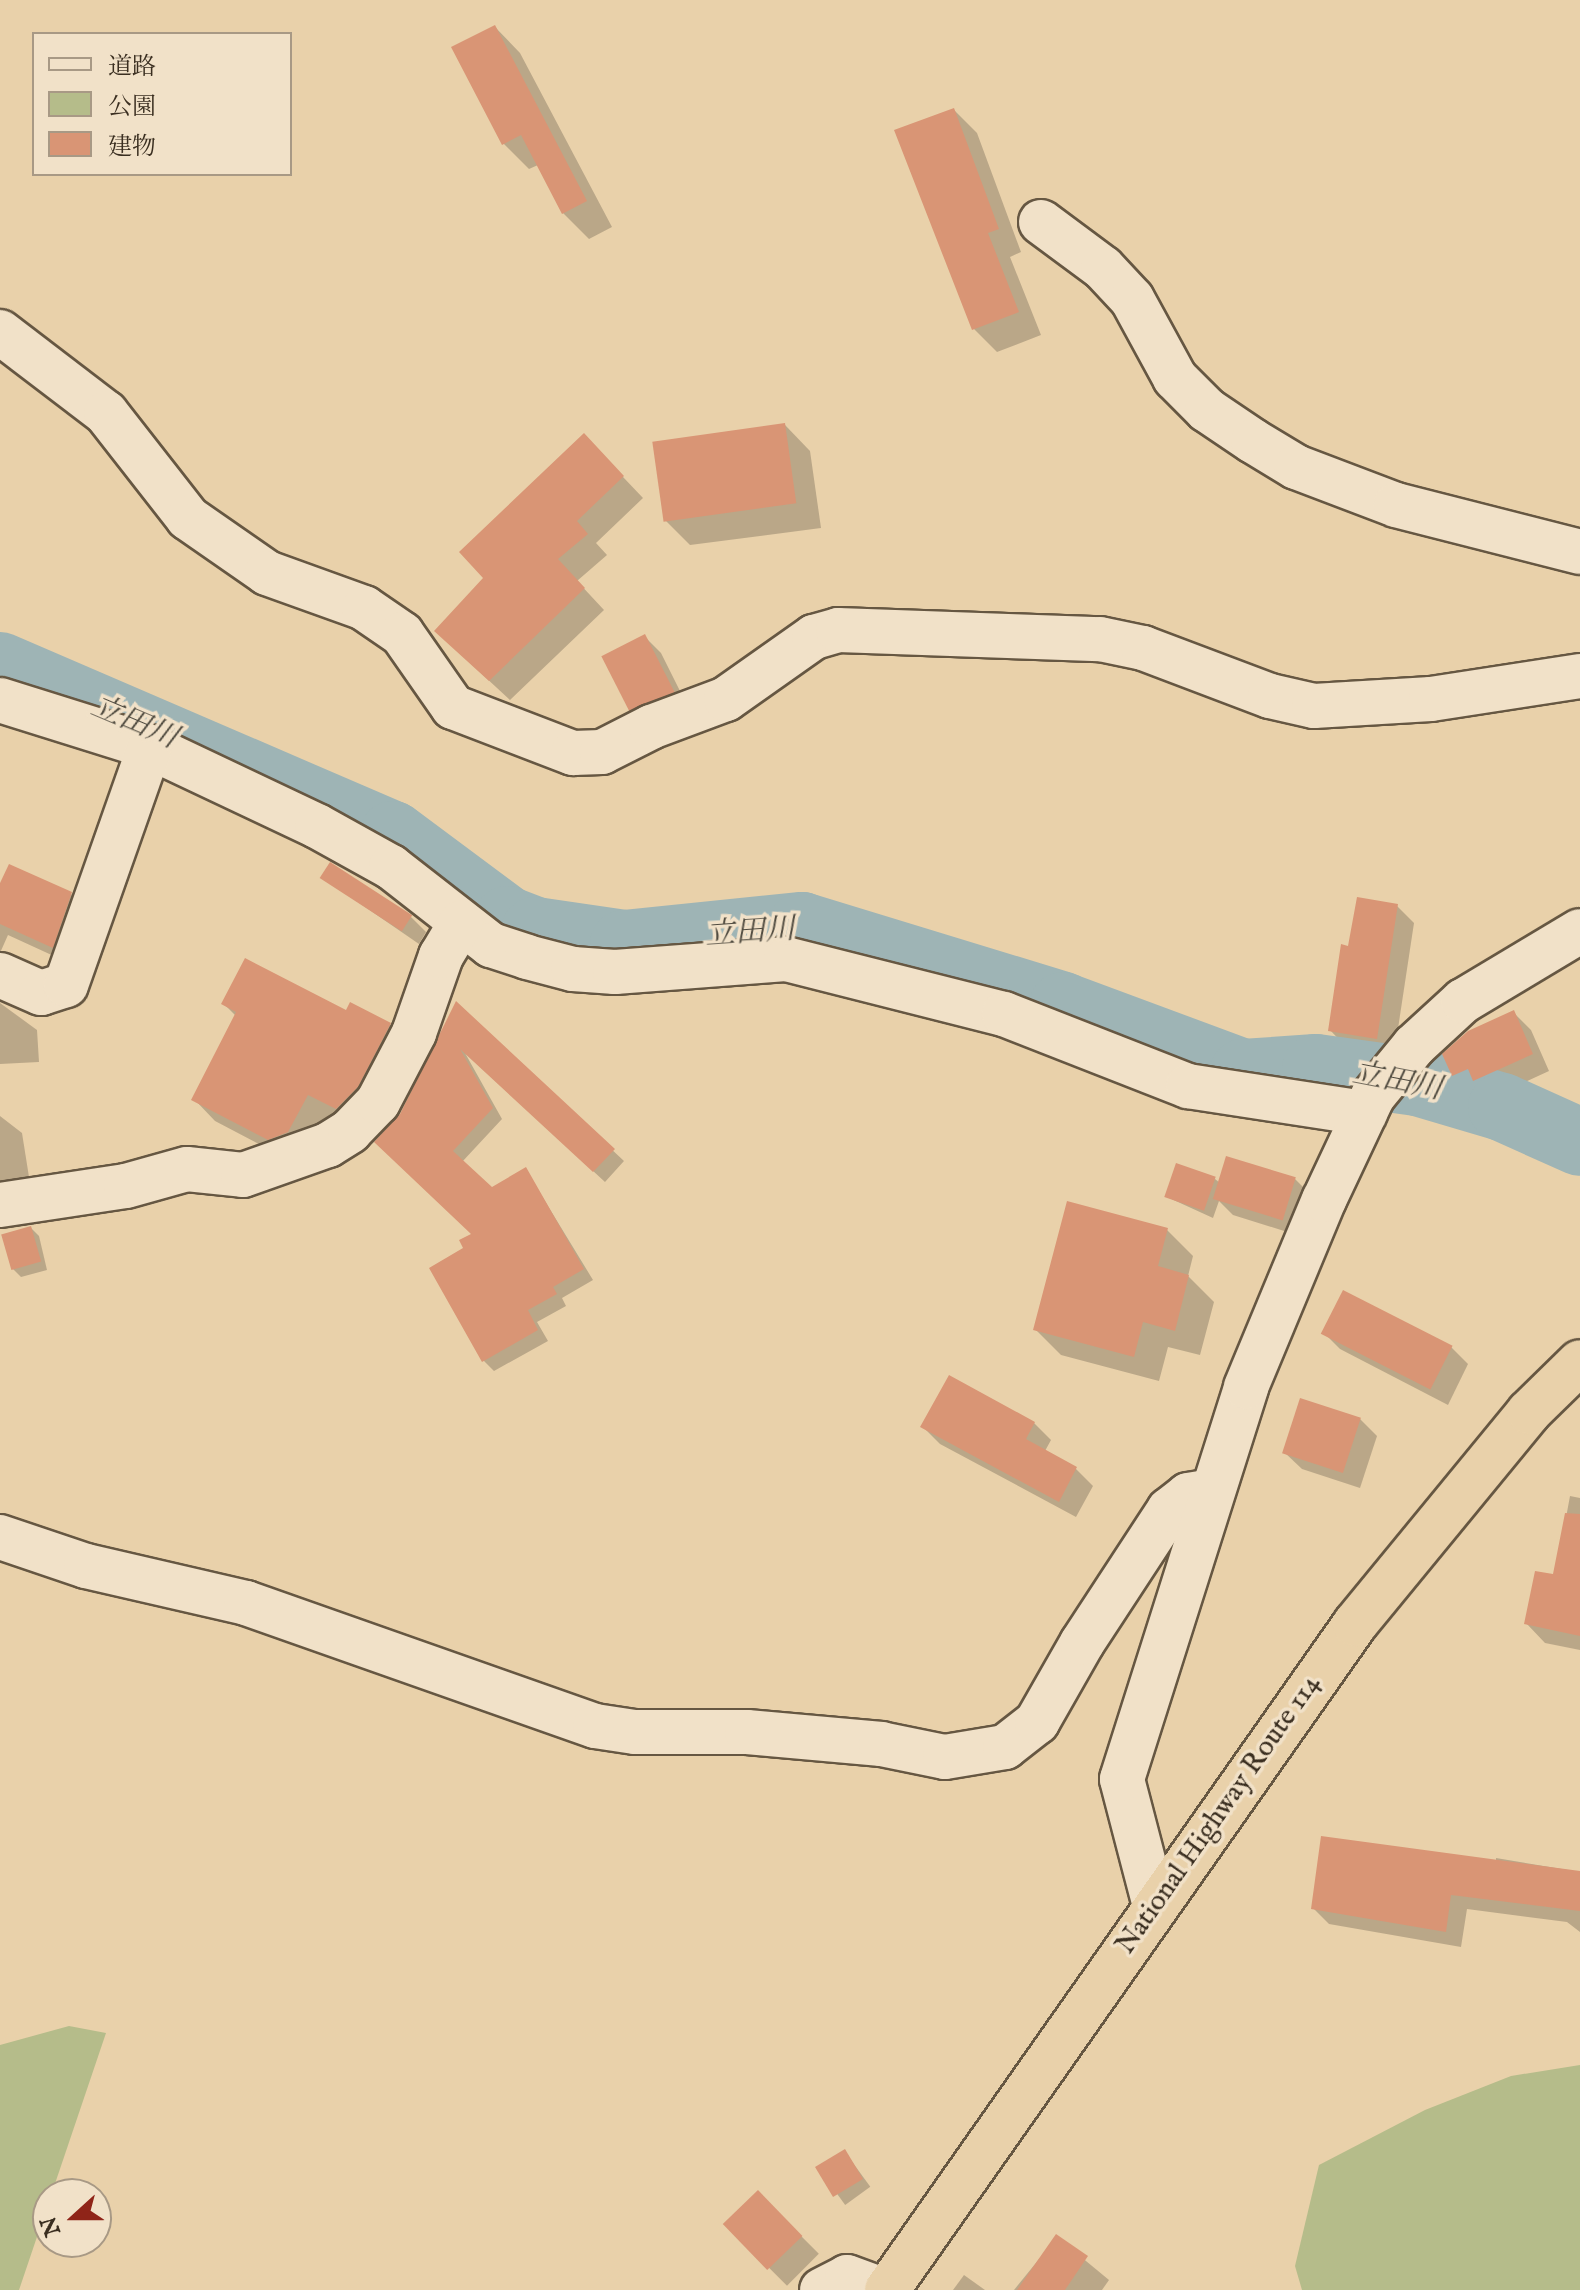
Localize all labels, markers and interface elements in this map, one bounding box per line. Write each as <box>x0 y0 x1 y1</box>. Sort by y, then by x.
legend <box>32 32 292 176</box>
text: 道路 <box>108 52 156 83</box>
text: 公園 <box>108 92 156 123</box>
text: 建物 <box>108 132 156 163</box>
water label: 立田川 <box>86 689 182 757</box>
water label: 立田川 <box>704 912 796 954</box>
water label: 立田川 <box>1349 1056 1445 1108</box>
street label: National Highway Route 114 <box>1110 1669 1328 1961</box>
north arrow <box>32 2178 112 2258</box>
text: N <box>35 2212 68 2240</box>

